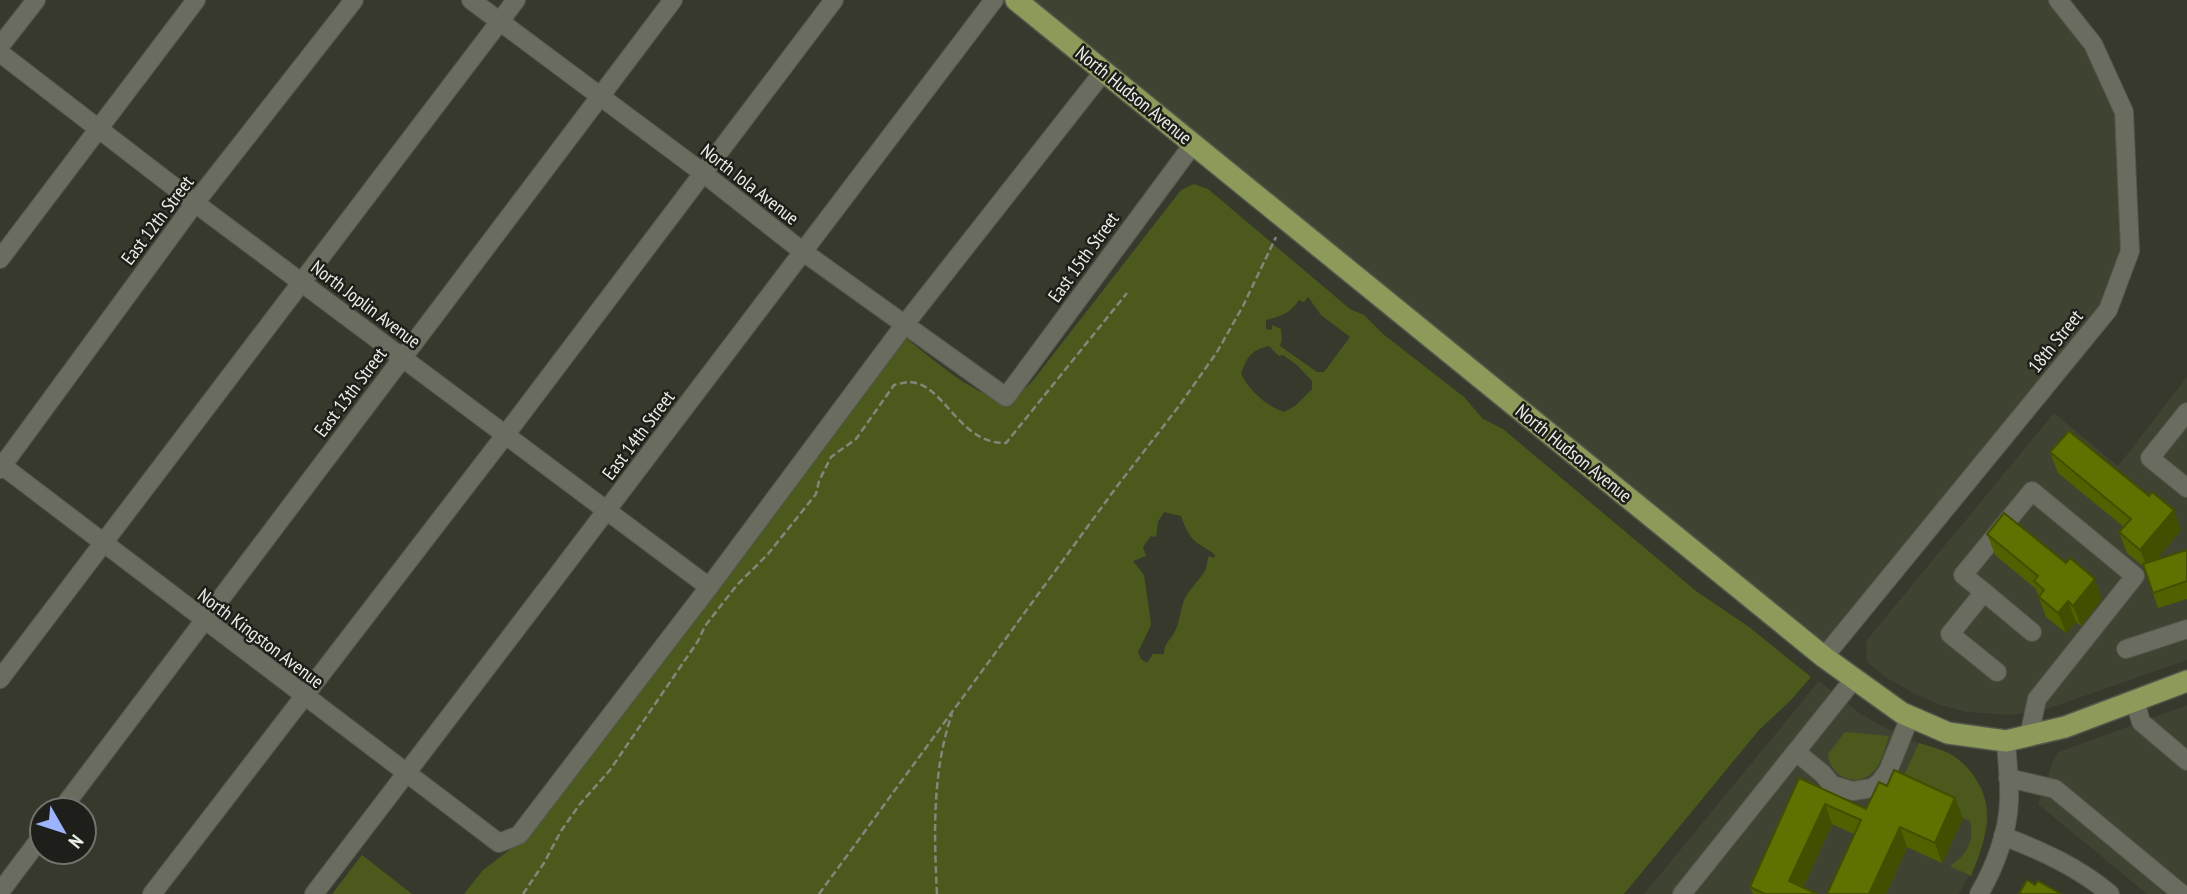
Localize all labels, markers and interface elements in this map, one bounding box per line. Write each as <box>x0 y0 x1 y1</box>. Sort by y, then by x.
street label: North Hudson Avenue <box>1071 41 1197 149</box>
street label: North Iola Avenue <box>696 138 804 230</box>
street label: East 12th Street <box>116 170 199 269</box>
street label: East 15th Street <box>1042 207 1124 307</box>
street label: North Joplin Avenue <box>306 255 426 353</box>
street label: 18th Street <box>2022 304 2088 377</box>
street label: East 13th Street <box>309 342 392 441</box>
street label: East 14th Street <box>597 385 680 484</box>
street label: North Hudson Avenue <box>1511 399 1637 507</box>
street label: North Kingston Avenue <box>193 583 329 693</box>
north arrow <box>28 796 98 866</box>
text: N <box>64 830 89 853</box>

